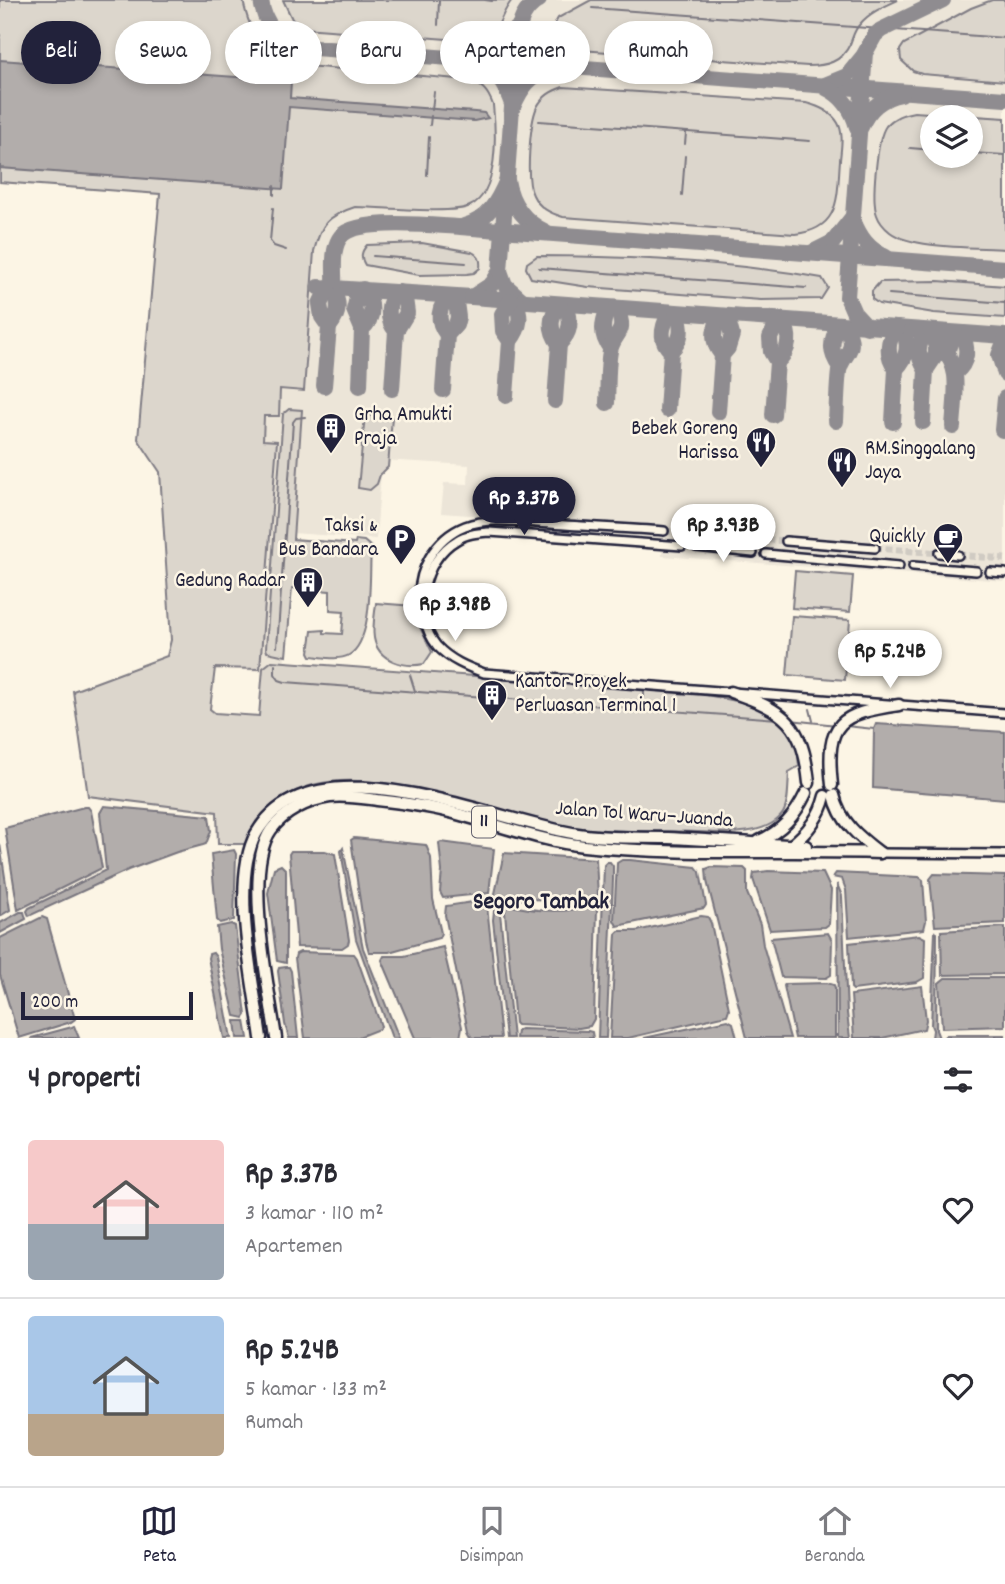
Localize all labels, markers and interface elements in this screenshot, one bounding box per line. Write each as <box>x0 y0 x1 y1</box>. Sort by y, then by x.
chip: Beli <box>21 21 101 84</box>
chip: Sewa <box>115 21 211 84</box>
chip: Filter <box>225 21 322 84</box>
chip: Baru <box>336 21 426 84</box>
chip: Apartemen <box>440 21 590 84</box>
chip: Rumah <box>604 21 713 84</box>
map controls <box>920 105 983 168</box>
button: layers <box>920 105 983 168</box>
place label: Grha Amukti Praja <box>354 401 452 455</box>
building icon: Grha Amukti Praja <box>314 411 348 455</box>
place label: Bebek Goreng Harissa <box>631 415 739 469</box>
restaurant icon: Bebek Goreng Harissa <box>744 425 778 469</box>
place label: RM.Singgalang Jaya <box>865 435 976 489</box>
restaurant icon: RM.Singgalang Jaya <box>825 445 859 489</box>
pin: Rp 3.37B <box>452 477 596 537</box>
text: Rp 3.37B <box>488 483 560 516</box>
pin: Rp 3.93B <box>651 504 795 564</box>
text: Rp 3.93B <box>687 510 759 543</box>
place label: Taksi & Bus Bandara <box>279 512 379 566</box>
cafe icon: Quickly <box>931 521 965 565</box>
parking icon: Taksi & Bus Bandara <box>384 522 418 566</box>
place label: Quickly <box>869 523 925 553</box>
building icon: Gedung Radar <box>291 565 325 609</box>
place label: Gedung Radar <box>175 567 285 597</box>
pin: Rp 3.98B <box>383 584 527 643</box>
text: Rp 3.98B <box>419 589 491 622</box>
pin: Rp 5.24B <box>818 630 962 690</box>
text: Rp 5.24B <box>854 636 926 669</box>
place label: Kantor Proyek Perluasan Terminal 1 <box>515 668 676 722</box>
building icon: Kantor Proyek Perluasan Terminal 1 <box>475 678 509 722</box>
street label: Jalan Tol Waru–Juanda <box>554 795 735 837</box>
road number: 11 <box>472 806 496 838</box>
district label: Segoro Tambak <box>473 886 609 920</box>
scale bar <box>21 989 192 1021</box>
text: 200 m <box>32 990 78 1017</box>
text: 4 properti <box>28 1059 140 1102</box>
icon: filters <box>939 1061 977 1099</box>
text: Rp 3.37B <box>245 1155 338 1198</box>
icon: home <box>84 1168 168 1252</box>
icon: heart <box>939 1191 977 1229</box>
text: 3 kamar · 110 m² <box>245 1198 384 1231</box>
text: Apartemen <box>245 1231 343 1264</box>
text: Rp 5.24B <box>245 1331 339 1374</box>
icon: home <box>84 1344 168 1428</box>
icon: heart <box>939 1367 977 1405</box>
text: 5 kamar · 133 m² <box>245 1374 387 1407</box>
text: Rumah <box>245 1407 303 1440</box>
tab: Peta <box>140 1502 178 1571</box>
tab: Disimpan <box>459 1502 524 1571</box>
tab: Beranda <box>805 1502 865 1571</box>

